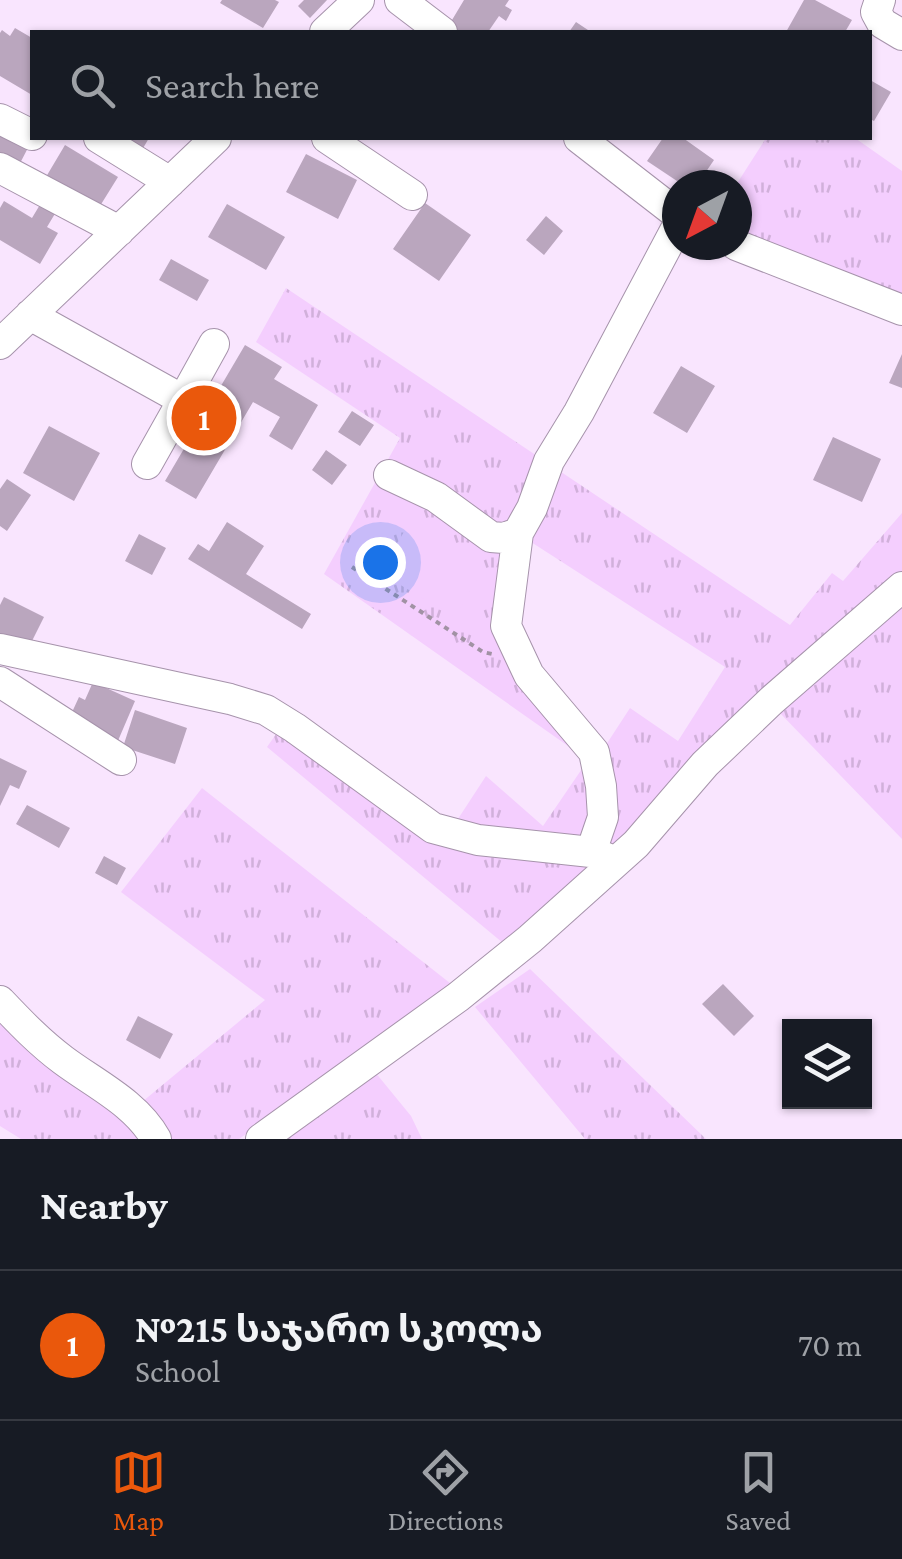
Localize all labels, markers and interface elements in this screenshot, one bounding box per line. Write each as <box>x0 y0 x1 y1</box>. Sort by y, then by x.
search box <box>30 30 872 140</box>
icon: search <box>65 58 120 113</box>
text: Search here <box>145 64 319 106</box>
north arrow <box>662 170 752 260</box>
pin: 1 <box>172 380 236 456</box>
your location <box>355 537 406 588</box>
map controls <box>782 1019 872 1109</box>
button: layers <box>782 1019 872 1109</box>
text: Nearby <box>40 1181 168 1228</box>
text: №215 საჯარო სკოლა <box>135 1308 543 1350</box>
text: 1 <box>67 1327 78 1363</box>
text: 70 m <box>798 1327 862 1363</box>
text: School <box>135 1353 220 1389</box>
tab: Map <box>111 1445 166 1536</box>
tab: Directions <box>388 1445 504 1536</box>
tab: Saved <box>725 1445 791 1536</box>

